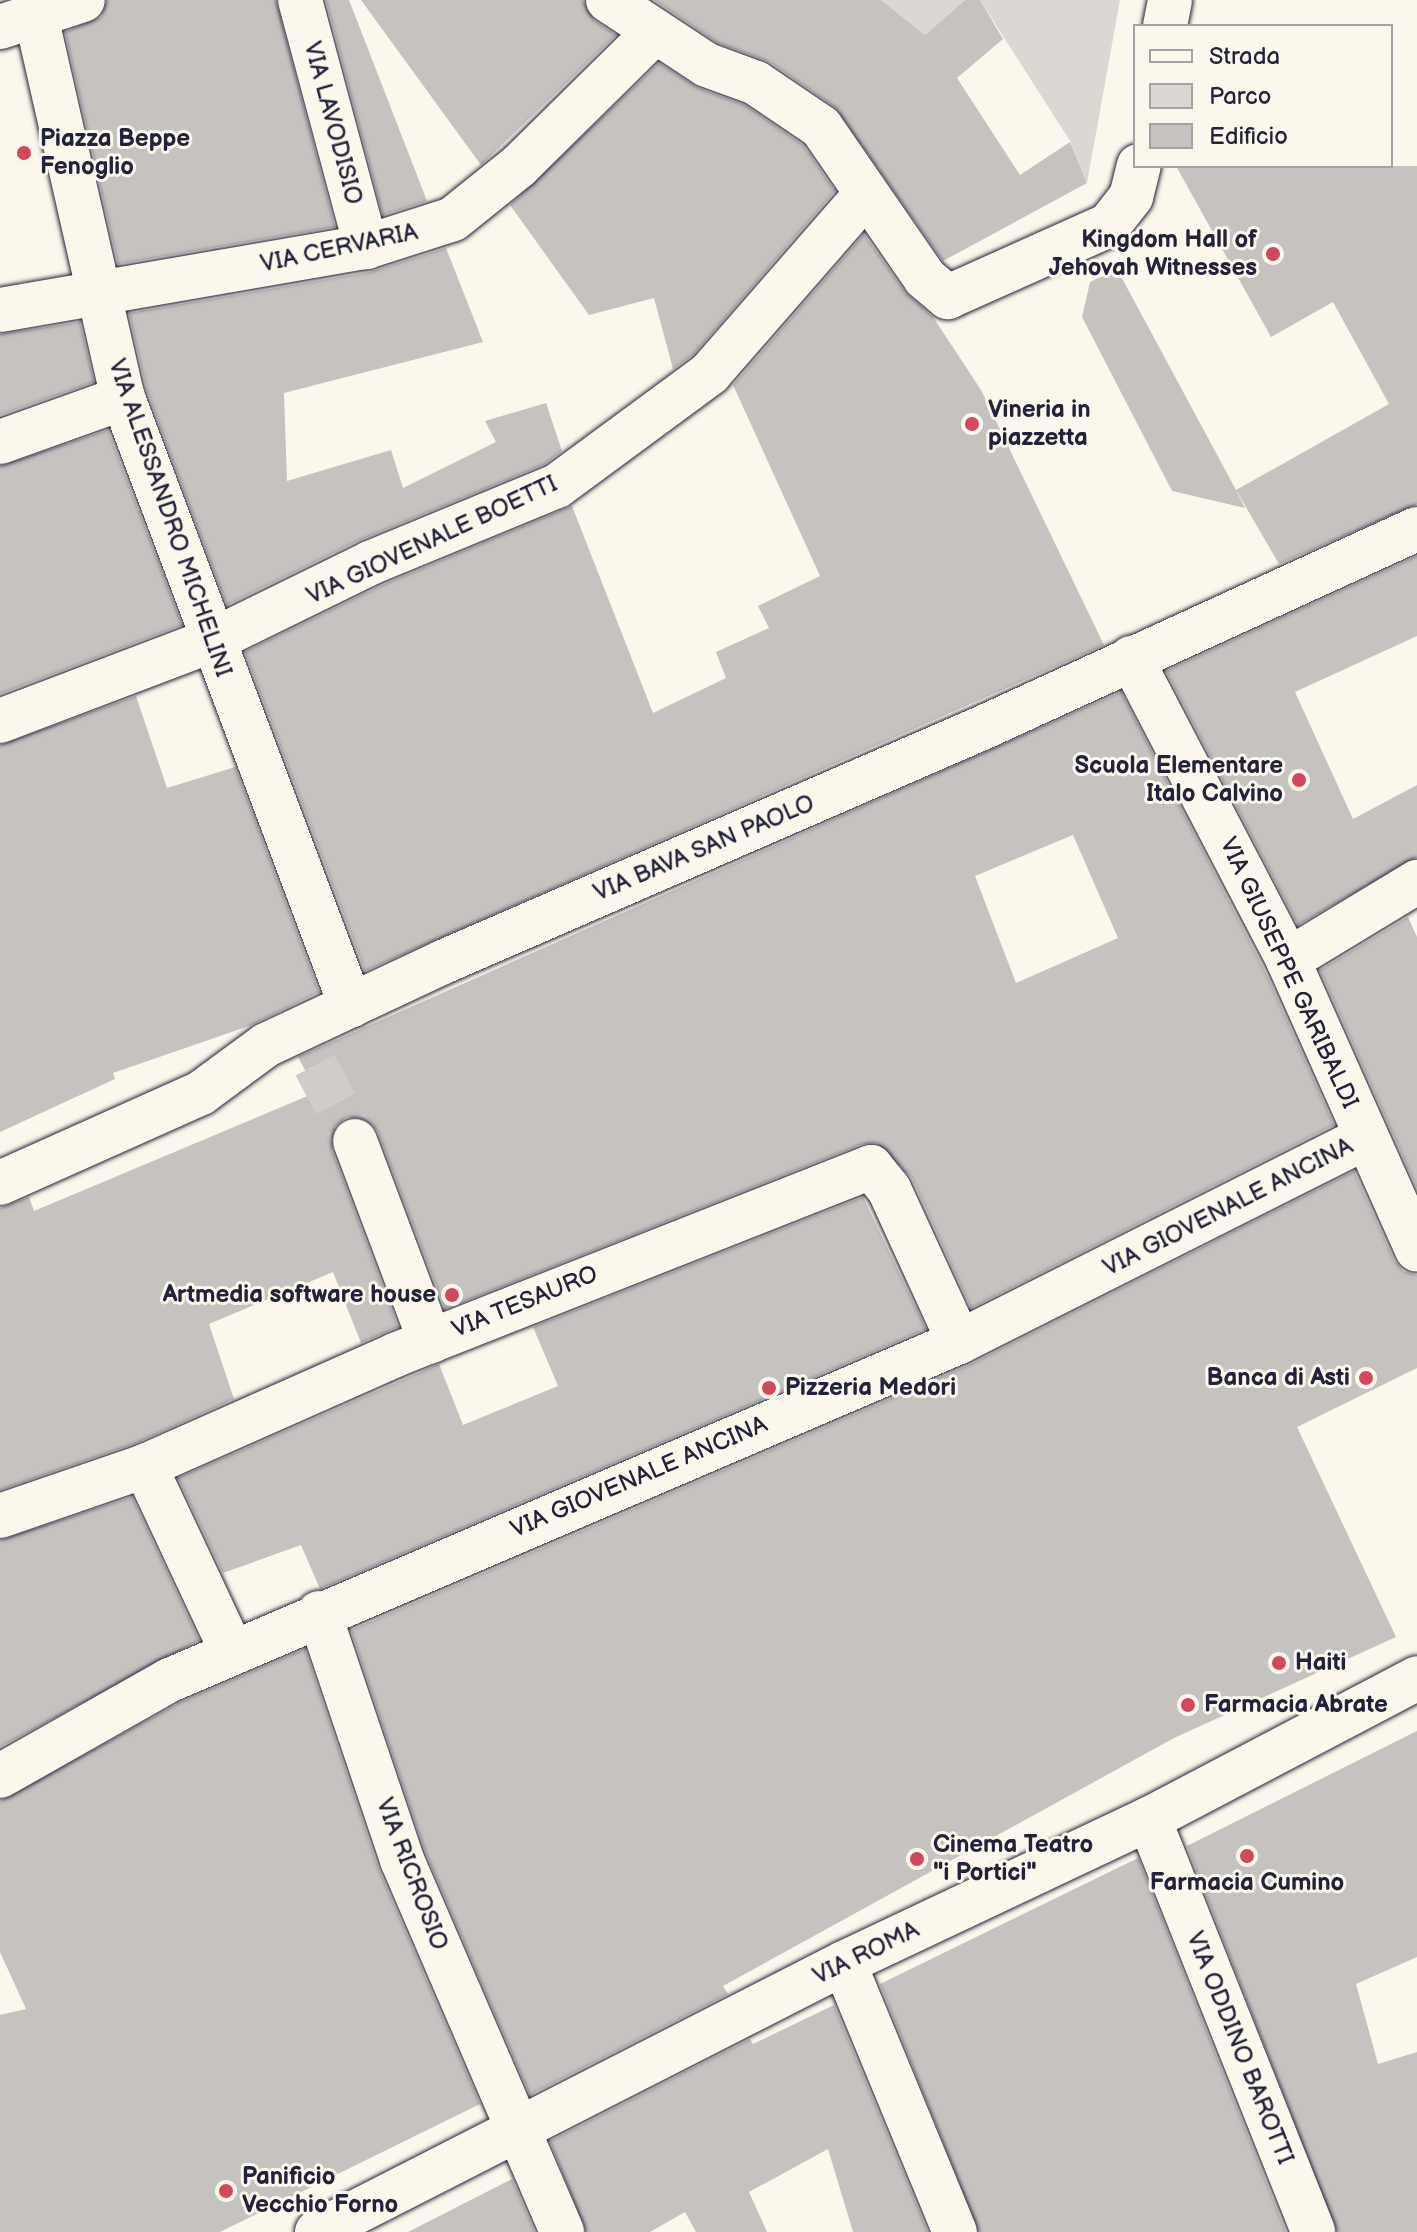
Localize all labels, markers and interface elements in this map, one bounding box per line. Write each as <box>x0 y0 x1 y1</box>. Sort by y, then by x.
legend <box>1133 24 1393 168</box>
street label: VIA LAVODISIO <box>297 38 369 208</box>
text: Strada <box>1209 42 1280 71</box>
text: Parco <box>1209 82 1271 111</box>
text: Edificio <box>1209 122 1288 151</box>
place label: Piazza Beppe Fenoglio <box>40 125 190 181</box>
marker: Piazza Beppe Fenoglio <box>15 144 33 162</box>
street label: VIA CERVARIA <box>258 217 420 279</box>
place label: Kingdom Hall of Jehovah Witnesses <box>1049 226 1257 282</box>
marker: Kingdom Hall of Jehovah Witnesses <box>1264 245 1282 263</box>
street label: VIA ALESSANDRO MICHELINI <box>102 355 238 681</box>
place label: Vineria in piazzetta <box>988 396 1091 452</box>
marker: Vineria in piazzetta <box>963 415 981 433</box>
street label: VIA GIOVENALE BOETTI <box>302 469 562 611</box>
place label: Scuola Elementare Italo Calvino <box>1075 752 1283 808</box>
marker: Scuola Elementare Italo Calvino <box>1290 771 1308 789</box>
street label: VIA BAVA SAN PAOLO <box>589 788 819 908</box>
street label: VIA GIUSEPPE GARIBALDI <box>1213 833 1365 1113</box>
street label: VIA GIOVENALE ANCINA <box>1098 1132 1358 1282</box>
street label: VIA TESAURO <box>448 1260 602 1344</box>
place label: Artmedia software house <box>163 1281 436 1309</box>
marker: Artmedia software house <box>443 1286 461 1304</box>
place label: Banca di Asti <box>1207 1364 1350 1392</box>
marker: Banca di Asti <box>1357 1369 1375 1387</box>
place label: Pizzeria Medori <box>785 1374 956 1402</box>
marker: Pizzeria Medori <box>760 1379 778 1397</box>
street label: VIA GIOVENALE ANCINA <box>506 1410 772 1544</box>
place label: Haiti <box>1295 1649 1346 1677</box>
marker: Haiti <box>1270 1654 1288 1672</box>
place label: Farmacia Abrate <box>1204 1691 1388 1719</box>
marker: Farmacia Abrate <box>1179 1696 1197 1714</box>
street label: VIA RICROSIO <box>370 1794 454 1954</box>
place label: Cinema Teatro "i Portici" <box>933 1831 1093 1887</box>
marker: Farmacia Cumino <box>1238 1847 1256 1865</box>
marker: Cinema Teatro "i Portici" <box>908 1850 926 1868</box>
place label: Farmacia Cumino <box>1150 1869 1344 1897</box>
street label: VIA ROMA <box>808 1915 924 1991</box>
street label: VIA ODDINO BAROTTI <box>1180 1927 1300 2169</box>
place label: Panificio Vecchio Forno <box>242 2163 398 2219</box>
marker: Panificio Vecchio Forno <box>217 2182 235 2200</box>

